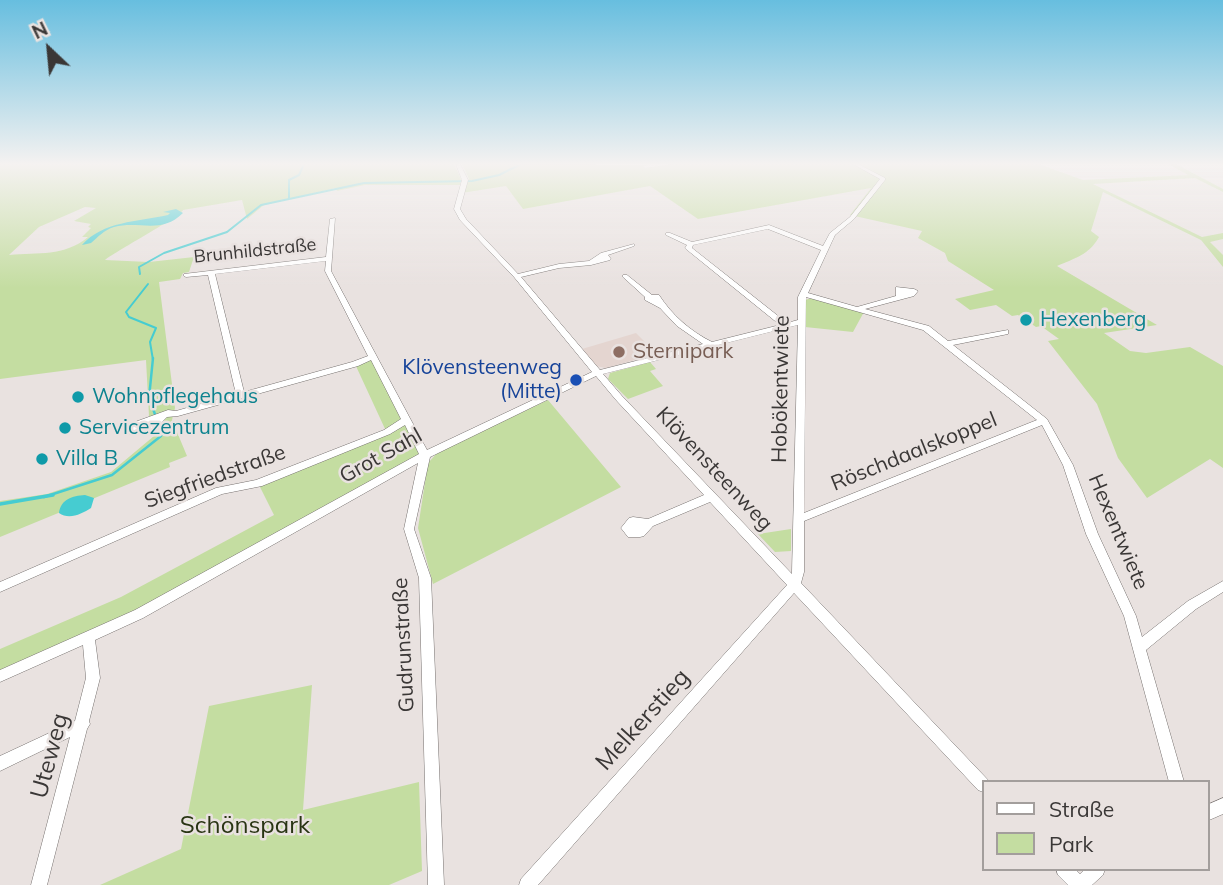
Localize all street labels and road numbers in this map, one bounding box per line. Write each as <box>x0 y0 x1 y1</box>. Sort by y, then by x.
street label: Brunhildstraße <box>193 234 317 268</box>
street label: Hobökentwiete <box>767 315 795 463</box>
street label: Klövensteenweg <box>650 402 778 536</box>
street label: Röschdaalskoppel <box>827 407 1001 497</box>
street label: Grot Sahl <box>335 423 427 489</box>
street label: Siegfriedstraße <box>141 440 289 514</box>
street label: Hexentwiete <box>1082 470 1154 594</box>
street label: Gudrunstraße <box>388 577 420 713</box>
street label: Melkerstieg <box>590 663 696 777</box>
street label: Uteweg <box>25 710 75 802</box>

